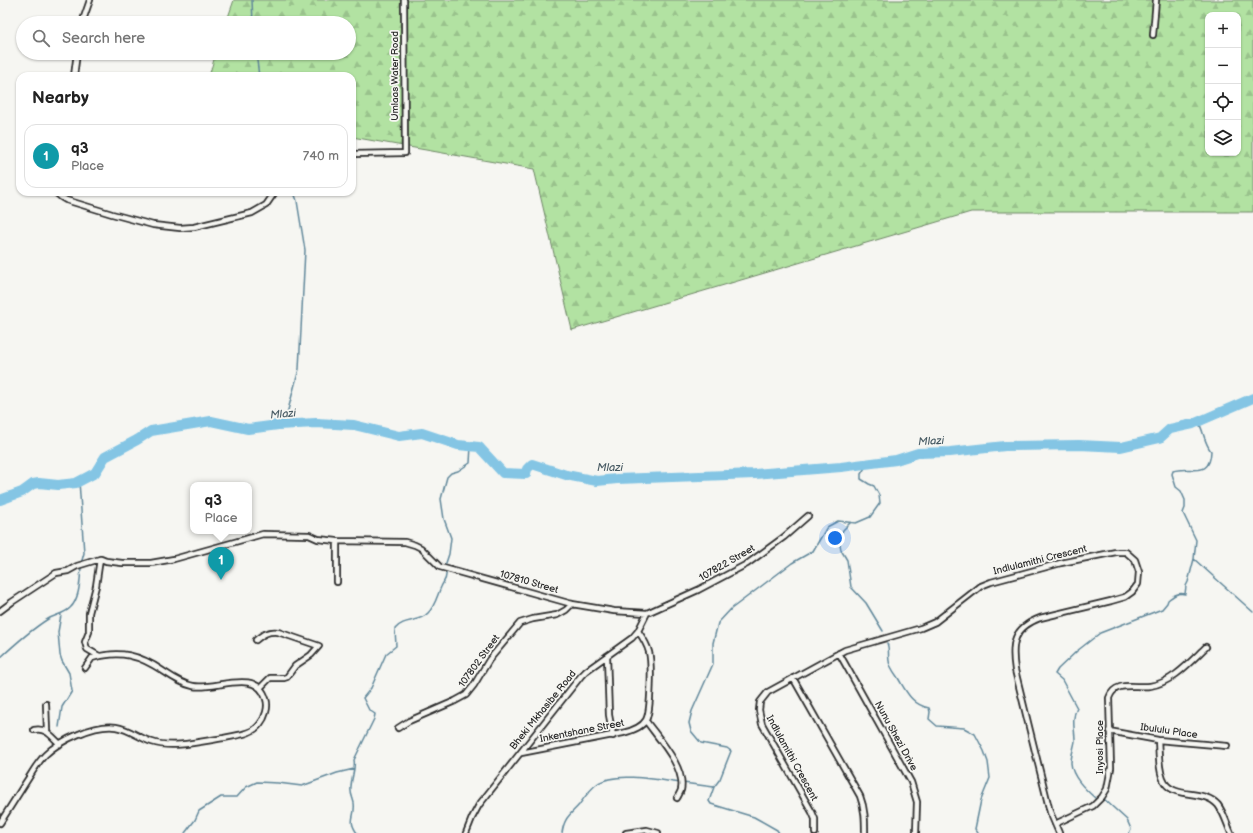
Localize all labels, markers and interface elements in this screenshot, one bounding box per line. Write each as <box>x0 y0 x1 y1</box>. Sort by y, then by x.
map controls <box>1205 12 1241 156</box>
button: + <box>1205 12 1241 48</box>
search box <box>16 16 356 60</box>
icon: search <box>30 27 52 49</box>
text: Search here <box>62 29 145 48</box>
street label: Umlaas Water Road <box>389 31 401 121</box>
button: − <box>1205 48 1241 84</box>
button: locate <box>1205 84 1241 120</box>
text: Nearby <box>32 88 89 108</box>
button: layers <box>1205 120 1241 156</box>
text: q3 <box>71 139 88 158</box>
text: 1 <box>43 148 49 164</box>
text: 740 m <box>303 148 339 164</box>
text: Place <box>71 158 104 174</box>
water label: Mlazi <box>270 406 297 422</box>
water label: Mlazi <box>918 434 945 448</box>
water label: Mlazi <box>597 461 624 474</box>
popup <box>190 482 252 534</box>
text: q3 <box>205 491 222 510</box>
text: Place <box>205 510 237 526</box>
your location <box>825 528 845 548</box>
street label: 107822 Street <box>697 542 757 584</box>
street label: Indlulamithi Crescent <box>992 543 1088 577</box>
pin: 1 <box>208 547 234 580</box>
street label: 107810 Street <box>498 568 560 596</box>
street label: 107802 Street <box>456 632 502 690</box>
street label: Bheki Mkhasibe Road <box>507 668 579 752</box>
street label: Nunu Shezi Drive <box>872 699 920 773</box>
street label: Indlulamithi Crescent <box>764 713 820 803</box>
street label: Inkentshane Street <box>539 717 625 745</box>
street label: Inyosi Place <box>1094 720 1106 774</box>
street label: Ibululu Place <box>1140 721 1199 741</box>

